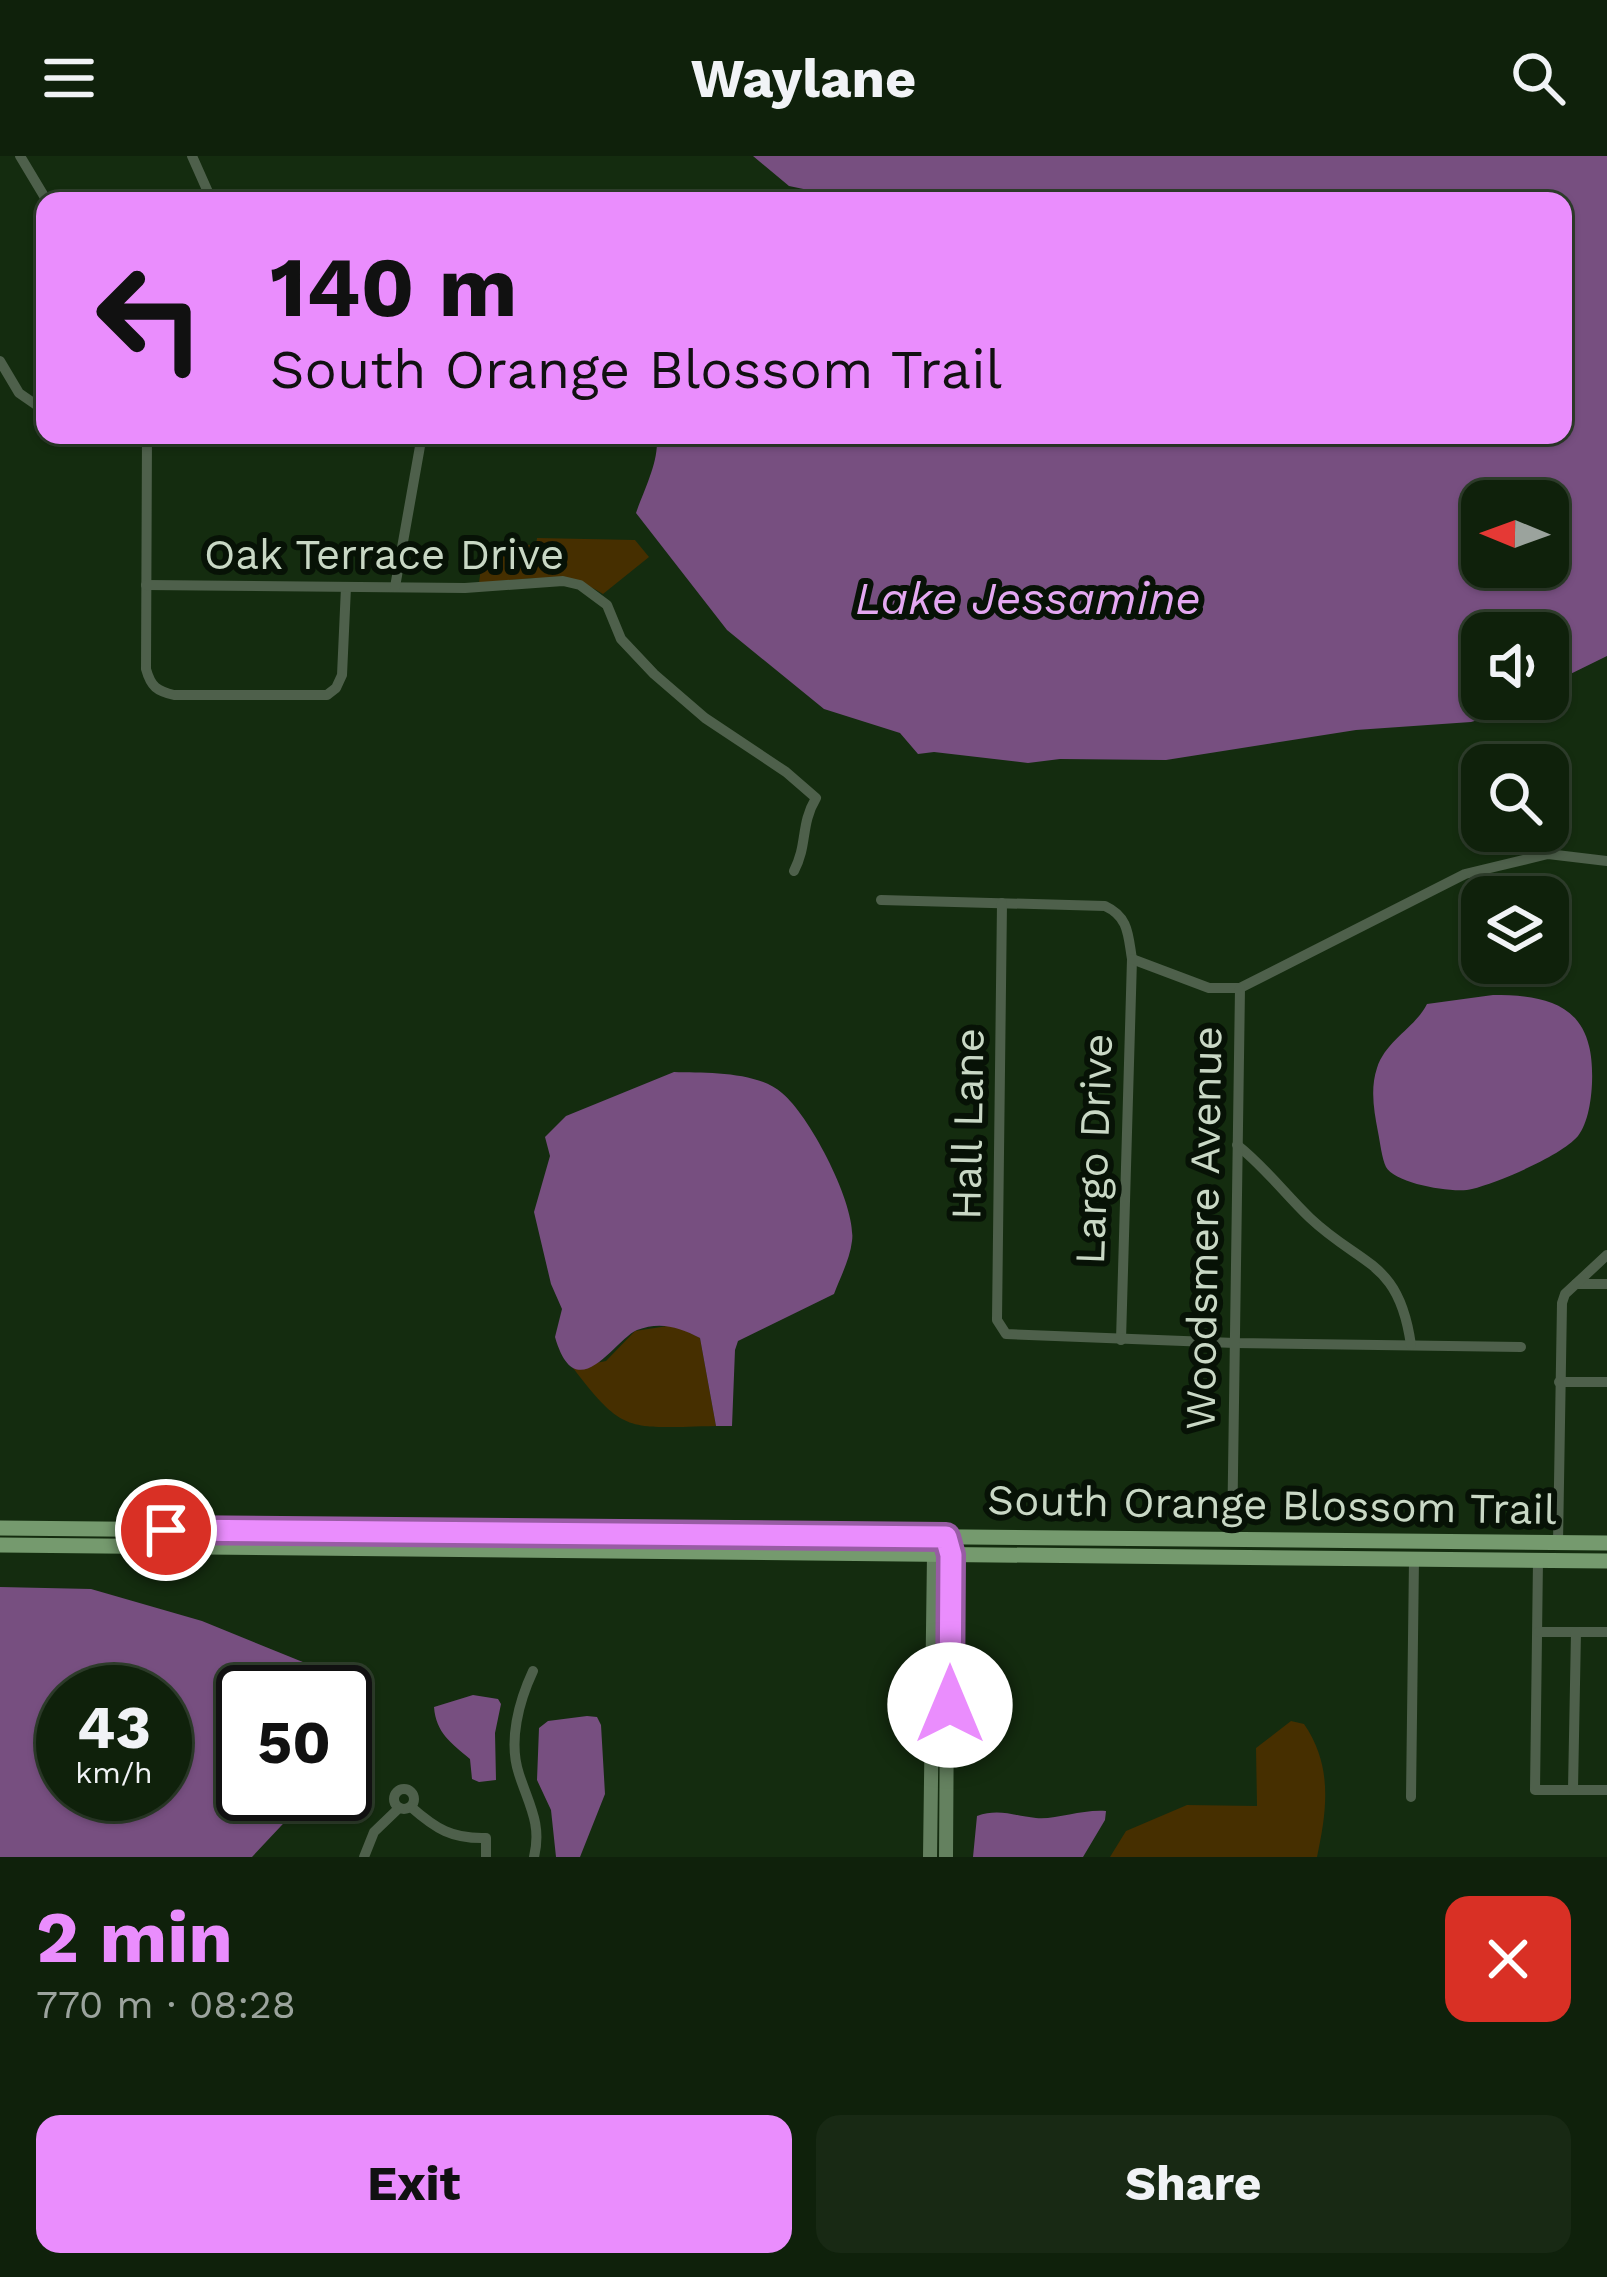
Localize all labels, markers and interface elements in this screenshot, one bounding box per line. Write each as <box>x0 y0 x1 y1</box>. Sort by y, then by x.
icon: menu <box>36 45 102 111</box>
icon: search <box>1505 45 1571 111</box>
text: Waylane <box>691 47 916 110</box>
text: 140 m <box>270 238 518 336</box>
icon: left <box>72 240 228 396</box>
text: South Orange Blossom Trail <box>270 338 1002 401</box>
north arrow <box>1461 480 1569 588</box>
map controls <box>1461 480 1569 984</box>
street label: Oak Terrace Drive <box>204 530 564 579</box>
water label: Lake Jessamine <box>855 572 1201 625</box>
button: sound <box>1461 612 1569 720</box>
button: search <box>1461 744 1569 852</box>
button: layers <box>1461 876 1569 984</box>
street label: Woodsmere Avenue <box>1175 1026 1232 1430</box>
street label: Hall Lane <box>941 1028 994 1220</box>
street label: Largo Drive <box>1065 1033 1122 1265</box>
street label: South Orange Blossom Trail <box>987 1475 1557 1534</box>
pin <box>115 1479 217 1581</box>
icon: arrive <box>133 1497 199 1563</box>
position arrow <box>887 1642 1013 1768</box>
speed limit sign: 50 <box>216 1665 372 1821</box>
text: 43 <box>77 1692 151 1763</box>
text: km/h <box>75 1755 153 1790</box>
text: 2 min <box>36 1895 233 1979</box>
button: close <box>1445 1896 1571 2022</box>
text: 770 m · 08:28 <box>36 1982 296 2027</box>
button: Exit <box>36 2115 792 2253</box>
button: Share <box>816 2115 1571 2253</box>

